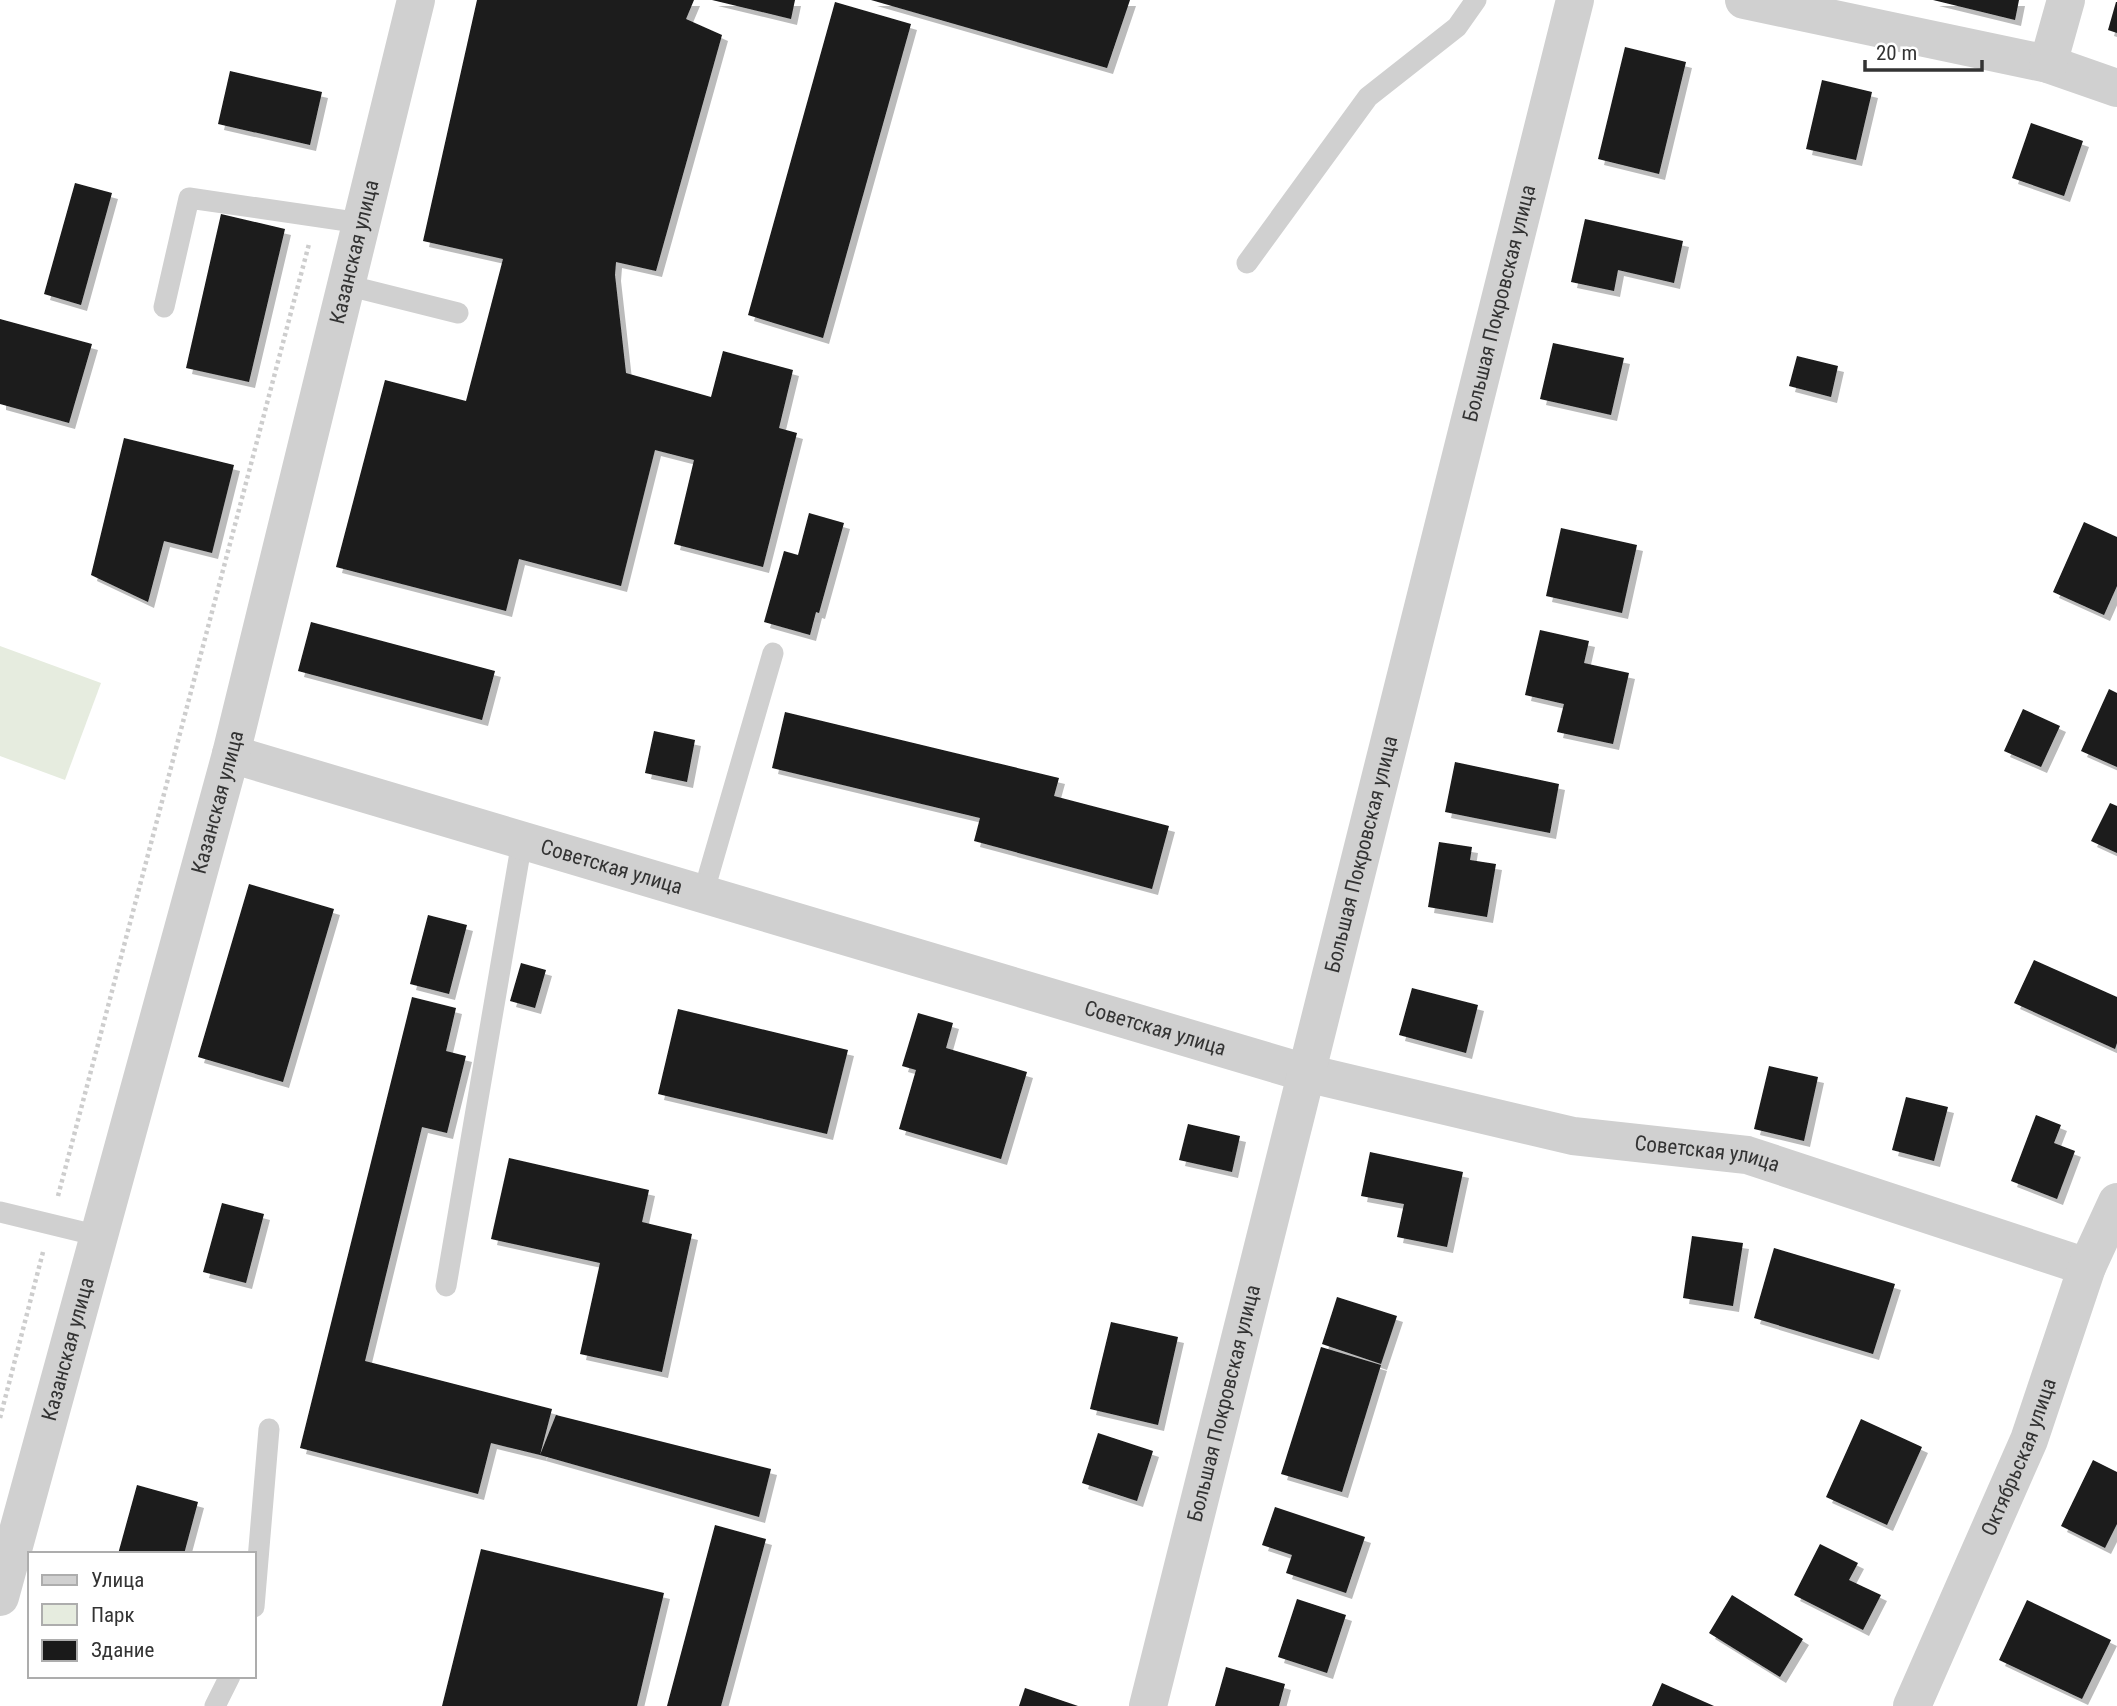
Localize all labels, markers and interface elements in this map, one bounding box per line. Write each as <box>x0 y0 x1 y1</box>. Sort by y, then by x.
scale bar <box>1865 28 1982 72</box>
text: 20 m <box>1876 41 1917 65</box>
street label: Казанская улица <box>325 177 383 327</box>
street label: Большая Покровская улица <box>1458 182 1540 424</box>
street label: Казанская улица <box>187 728 248 877</box>
street label: Большая Покровская улица <box>1320 733 1402 975</box>
street label: Советская улица <box>538 835 685 899</box>
street label: Советская улица <box>1082 996 1229 1061</box>
street label: Советская улица <box>1633 1131 1783 1177</box>
street label: Казанская улица <box>37 1275 99 1424</box>
street label: Большая Покровская улица <box>1183 1282 1265 1524</box>
street label: Октябрьская улица <box>1976 1375 2061 1540</box>
legend <box>28 1552 256 1678</box>
text: Улица <box>91 1568 144 1592</box>
text: Парк <box>91 1603 135 1627</box>
text: Здание <box>91 1638 155 1662</box>

